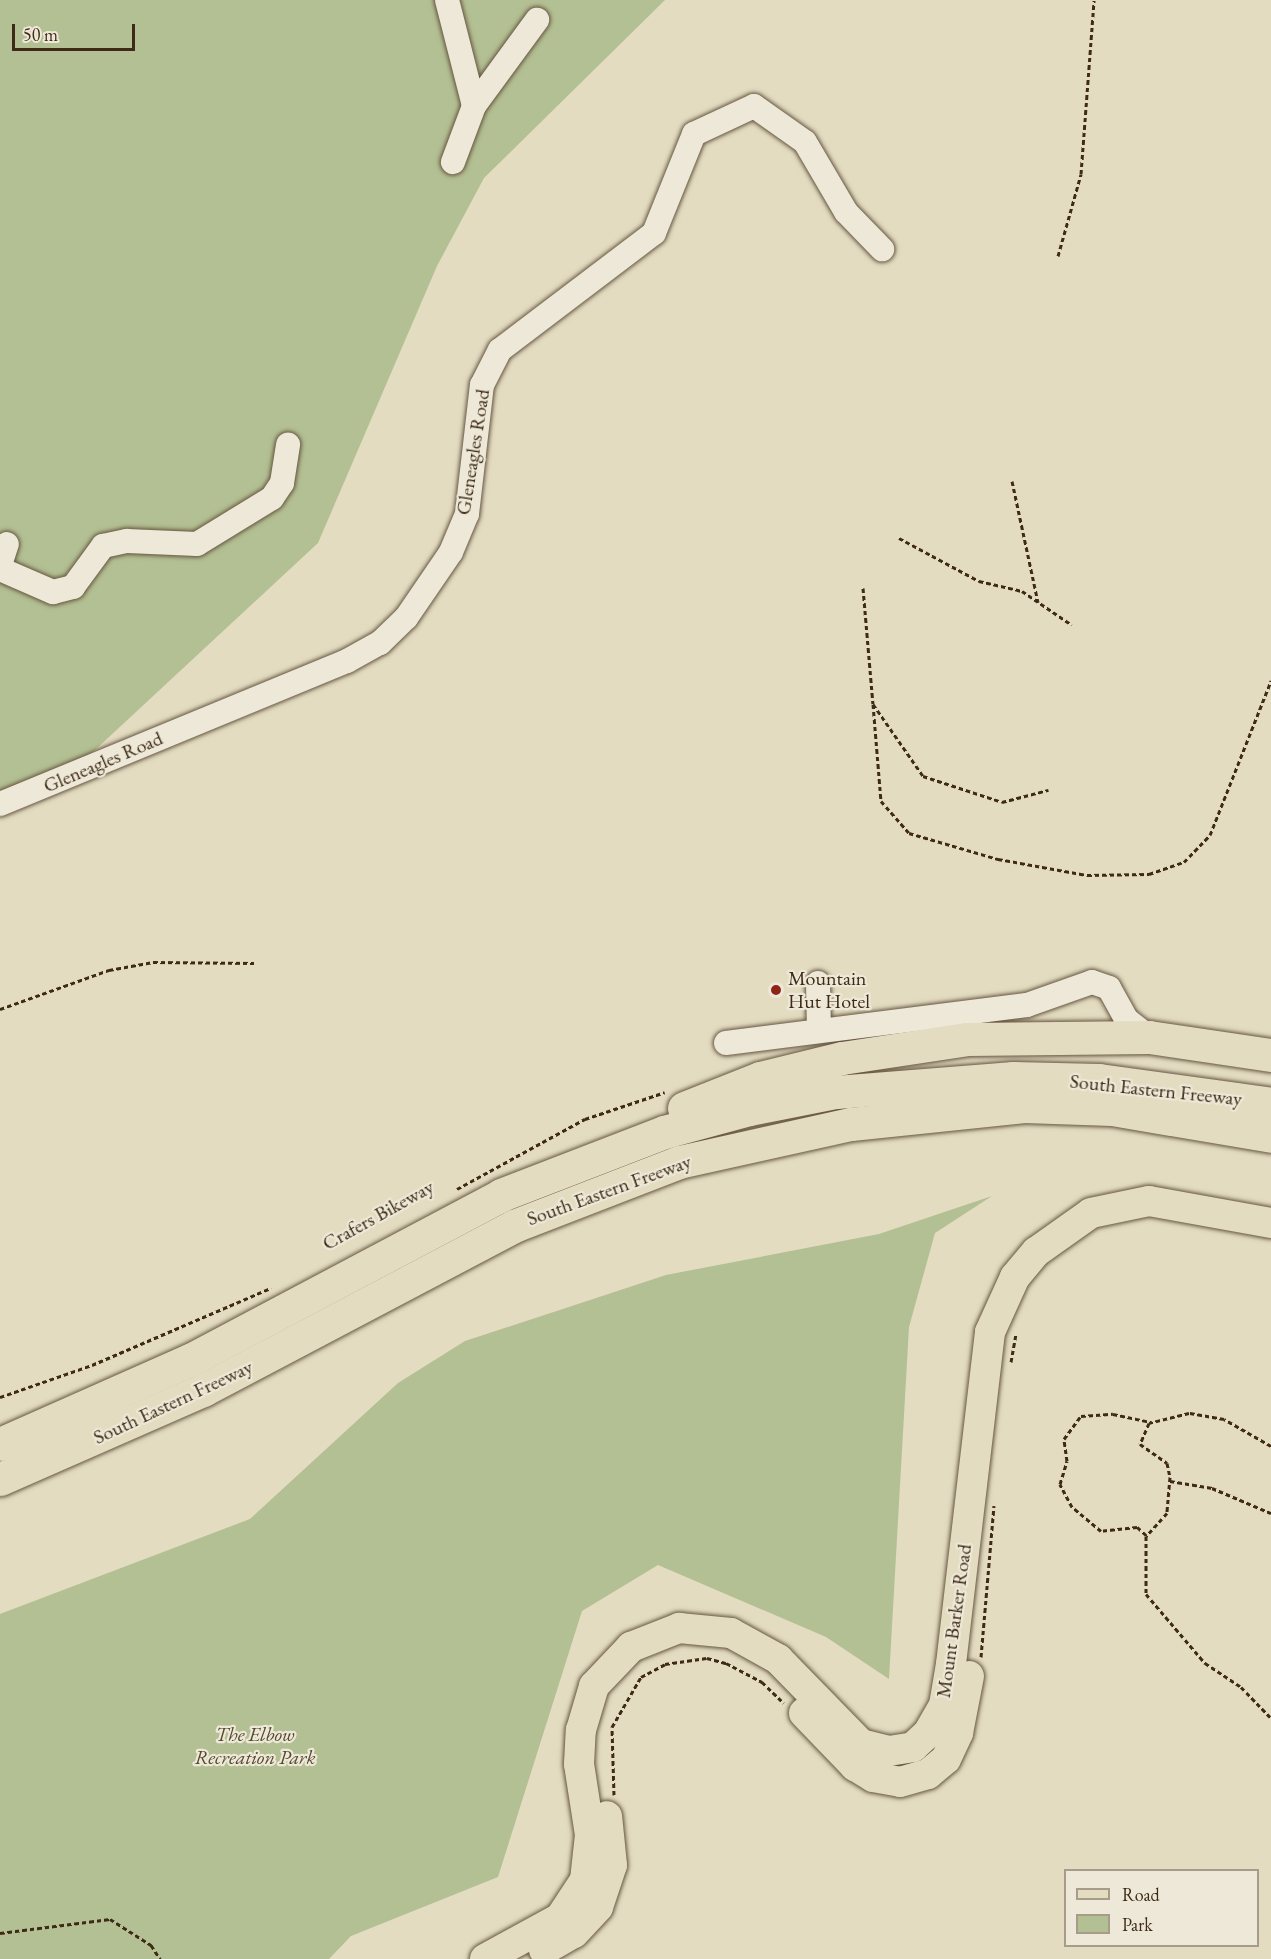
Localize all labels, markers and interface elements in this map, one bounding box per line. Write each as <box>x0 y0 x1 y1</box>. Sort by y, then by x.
scale bar <box>15 12 138 50</box>
text: 50 m <box>23 23 58 46</box>
street label: Gleneagles Road <box>451 387 495 517</box>
street label: Gleneagles Road <box>40 726 166 798</box>
place label: Mountain Hut Hotel <box>788 966 870 1013</box>
marker: Mountain Hut Hotel <box>769 983 783 997</box>
street label: South Eastern Freeway <box>1069 1069 1243 1111</box>
street label: South Eastern Freeway <box>524 1149 694 1231</box>
street label: Crafers Bikeway <box>318 1175 438 1255</box>
street label: South Eastern Freeway <box>89 1355 257 1449</box>
street label: Mount Barker Road <box>931 1543 977 1699</box>
park label: The Elbow Recreation Park <box>194 1722 316 1769</box>
legend <box>1064 1869 1259 1947</box>
text: Road <box>1122 1883 1160 1906</box>
text: Park <box>1122 1913 1153 1936</box>

